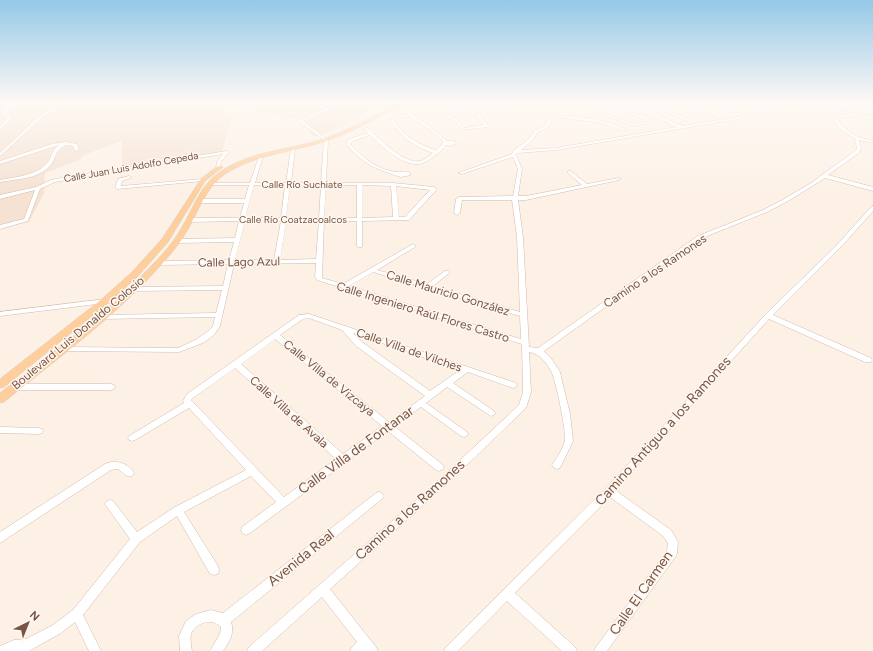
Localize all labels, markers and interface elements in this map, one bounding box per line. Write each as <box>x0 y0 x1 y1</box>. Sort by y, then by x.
street label: Calle Juan Luis Adolfo Cepeda <box>63 149 199 185</box>
street label: Calle Río Suchiate <box>262 178 343 191</box>
street label: Calle Río Coatzacoalcos <box>239 213 347 226</box>
street label: Camino a los Ramones <box>601 231 710 311</box>
street label: Calle Lago Azul <box>198 254 280 270</box>
street label: Calle Mauricio González <box>385 268 512 319</box>
street label: Boulevard Luis Donaldo Colosio <box>9 273 147 393</box>
street label: Calle Ingeniero Raúl Flores Castro <box>335 279 511 345</box>
street label: Calle Villa de Vilches <box>354 325 464 375</box>
street label: Calle Villa de Vizcaya <box>281 337 377 419</box>
street label: Camino Antiguo a los Ramones <box>591 353 735 509</box>
street label: Calle Villa de Avala <box>247 373 331 451</box>
street label: Calle Villa de Fontanar <box>295 402 417 498</box>
street label: Camino a los Ramones <box>352 456 468 564</box>
street label: Avenida Real <box>264 526 338 590</box>
street label: Calle El Carmen <box>606 548 676 638</box>
north arrow <box>8 603 48 643</box>
text: N <box>27 608 42 624</box>

